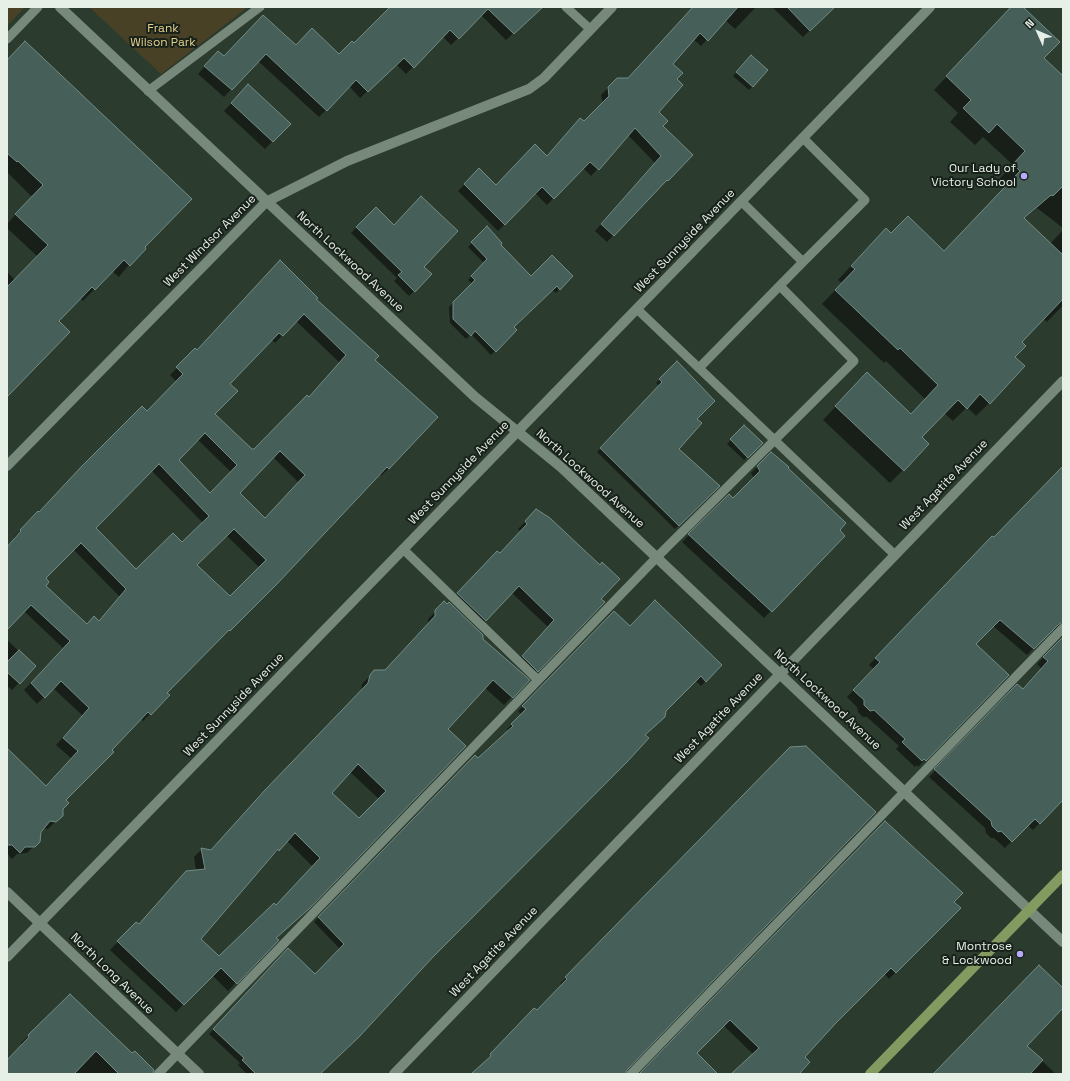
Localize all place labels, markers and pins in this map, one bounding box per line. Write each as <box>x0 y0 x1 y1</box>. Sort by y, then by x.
place label: Our Lady of Victory School <box>931 162 1016 190</box>
marker: Our Lady of Victory School <box>1019 171 1029 181</box>
place label: Montrose & Lockwood <box>942 940 1012 968</box>
marker: Montrose & Lockwood <box>1015 949 1025 959</box>

